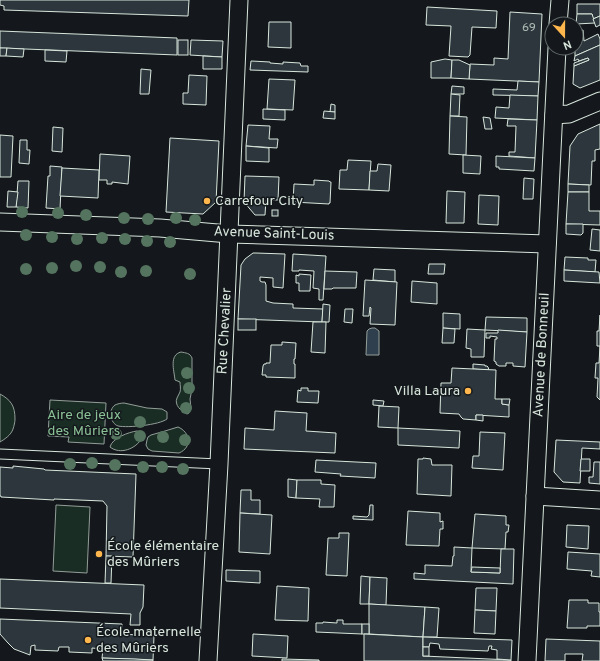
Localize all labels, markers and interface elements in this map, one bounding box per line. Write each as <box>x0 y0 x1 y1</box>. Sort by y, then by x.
north arrow <box>544 16 584 56</box>
house number: 69 <box>522 20 536 36</box>
text: N <box>561 36 573 52</box>
place label: Carrefour City <box>215 193 303 210</box>
marker: Carrefour City <box>202 196 212 206</box>
street label: Avenue Saint-Louis <box>213 223 335 245</box>
street label: Rue Chevalier <box>214 287 236 375</box>
street label: Avenue de Bonneuil <box>530 292 554 418</box>
place label: Villa Laura <box>394 383 460 400</box>
marker: Villa Laura <box>463 386 473 396</box>
park label: Aire de jeux des Mûriers <box>47 407 121 440</box>
place label: École élémentaire des Mûriers <box>107 537 219 571</box>
marker: École élémentaire des Mûriers <box>94 549 104 559</box>
place label: École maternelle des Mûriers <box>96 623 201 657</box>
marker: École maternelle des Mûriers <box>83 635 93 645</box>

